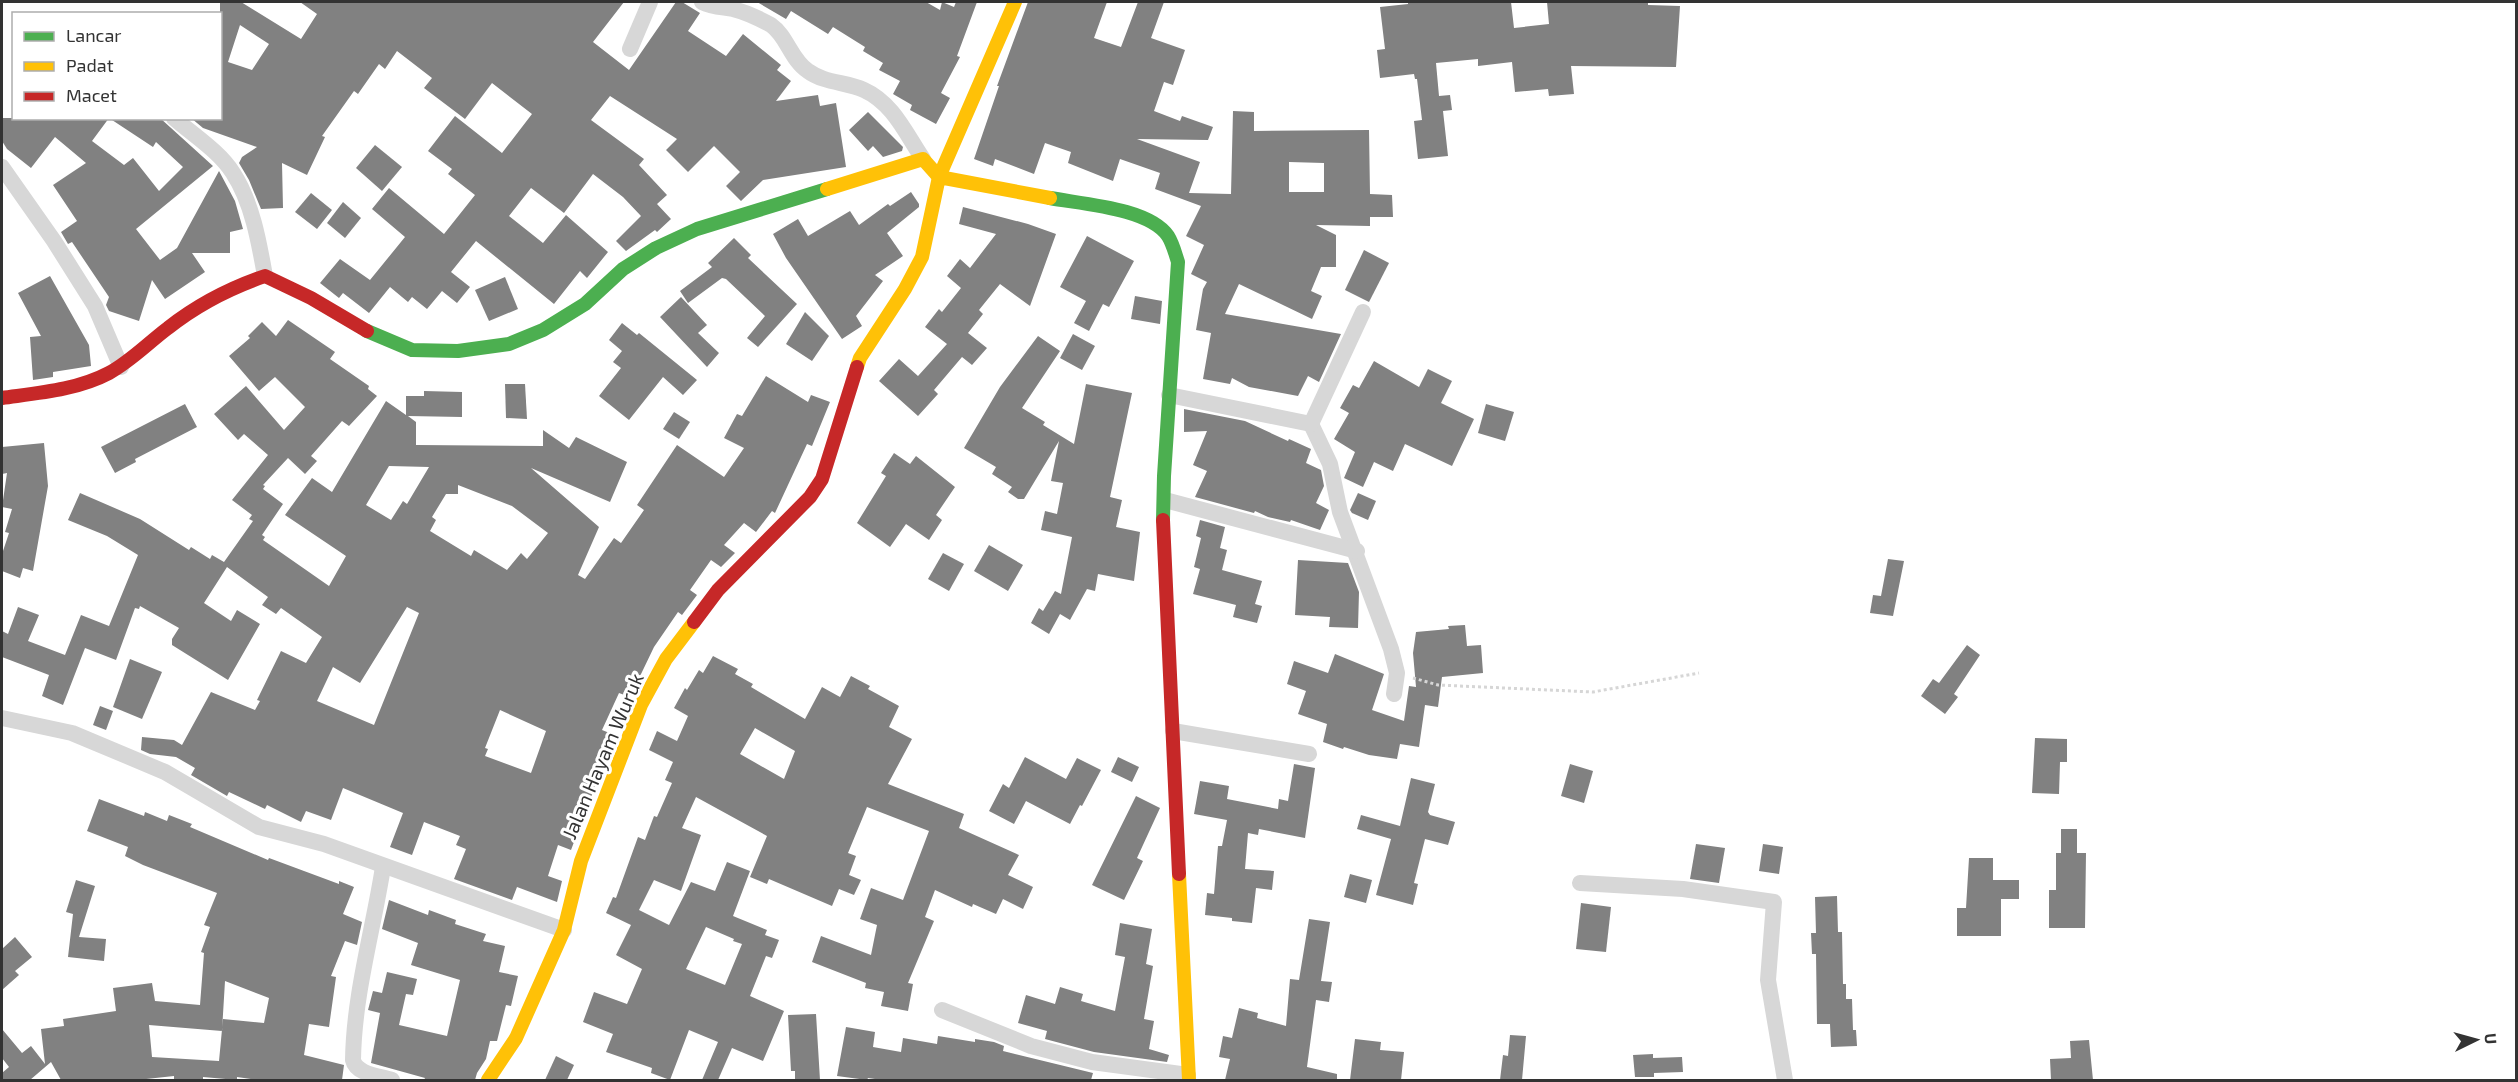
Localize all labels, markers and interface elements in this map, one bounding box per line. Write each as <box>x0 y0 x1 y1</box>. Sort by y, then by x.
legend <box>12 12 222 120</box>
text: Lancar <box>66 24 122 46</box>
text: Padat <box>66 54 114 76</box>
text: Macet <box>66 84 117 106</box>
street label: Jalan Hayam Wuruk <box>556 669 648 842</box>
north arrow <box>2446 1010 2506 1070</box>
text: U <box>2481 1032 2501 1045</box>

